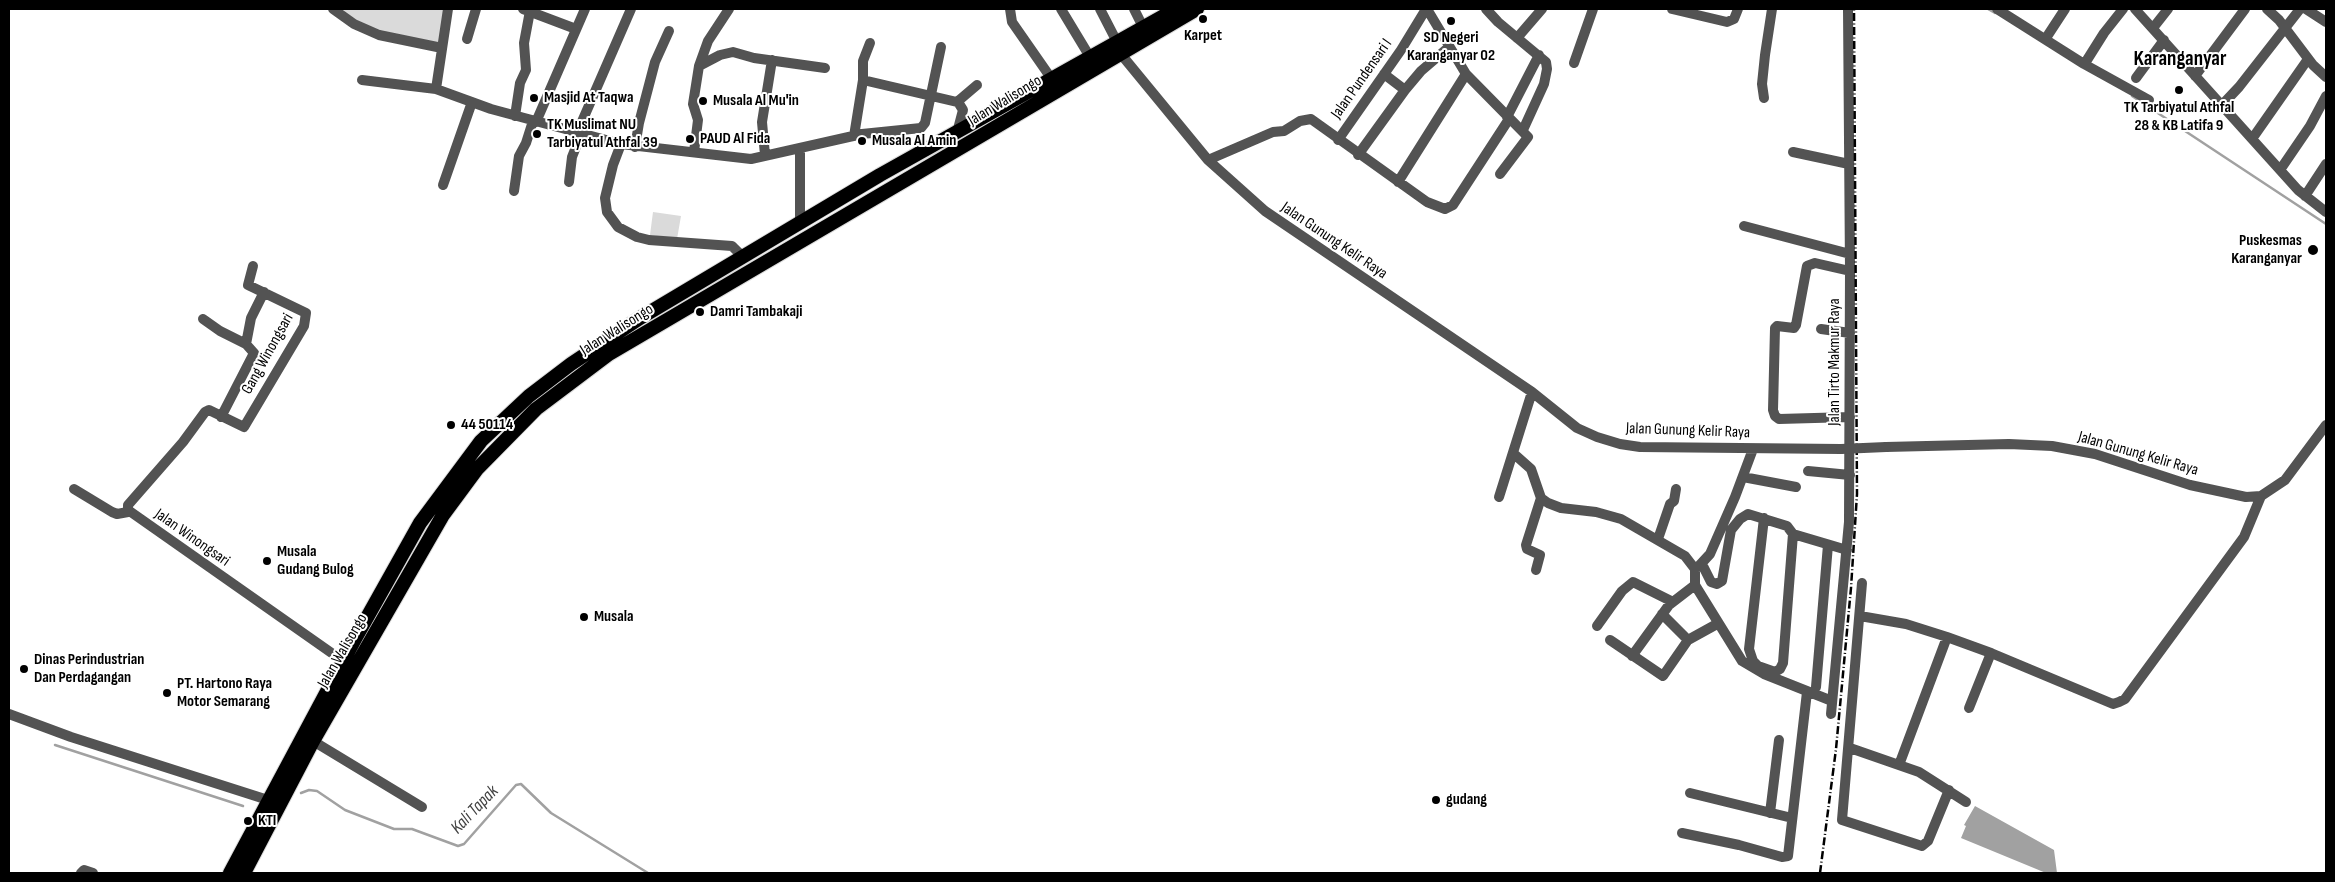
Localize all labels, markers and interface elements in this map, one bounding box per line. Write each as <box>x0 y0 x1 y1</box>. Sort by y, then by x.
marker: Karpet <box>1197 13 1209 25</box>
marker: SD Negeri Karanganyar 02 <box>1445 15 1457 27</box>
place label: Karpet <box>1184 26 1222 46</box>
place label: SD Negeri Karanganyar 02 <box>1407 28 1495 66</box>
street label: Jalan Pundensari I <box>1327 35 1397 123</box>
district label: Karanganyar <box>2134 47 2226 73</box>
street label: Jalan Walisongo <box>965 72 1045 130</box>
marker: TK Tarbiyatul Athfal 28 & KB Latifa 9 <box>2173 84 2185 96</box>
place label: Masjid At Taqwa <box>544 88 634 108</box>
place label: Musala Al Mu'in <box>713 91 799 111</box>
marker: Masjid At Taqwa <box>528 92 540 104</box>
marker: Musala Al Mu'in <box>697 95 709 107</box>
place label: TK Tarbiyatul Athfal 28 & KB Latifa 9 <box>2124 98 2234 136</box>
place label: TK Muslimat NU Tarbiyatul Athfal 39 <box>547 115 657 153</box>
marker: TK Muslimat NU Tarbiyatul Athfal 39 <box>531 128 543 140</box>
place label: PAUD Al Fida <box>700 129 770 149</box>
place label: Musala Al Amin <box>872 131 956 151</box>
marker: PAUD Al Fida <box>684 133 696 145</box>
marker: Musala Al Amin <box>856 135 868 147</box>
street label: Jalan Gunung Kelir Raya <box>1277 198 1391 284</box>
place label: Puskesmas Karanganyar <box>2231 231 2302 269</box>
marker: Puskesmas Karanganyar <box>2306 243 2320 257</box>
street label: Jalan Tirto Makmur Raya <box>1825 298 1845 426</box>
street label: Jalan Walisongo <box>577 300 657 360</box>
place label: Damri Tambakaji <box>710 302 802 322</box>
marker: Damri Tambakaji <box>694 306 706 318</box>
street label: Gang Winongsari <box>238 310 298 398</box>
place label: 44 50114 <box>461 415 513 435</box>
marker: 44 50114 <box>445 419 457 431</box>
street label: Jalan Gunung Kelir Raya <box>1626 419 1750 443</box>
street label: Jalan Gunung Kelir Raya <box>2076 428 2200 480</box>
street label: Jalan Winongsari <box>151 505 233 571</box>
place label: Musala Gudang Bulog <box>277 542 354 580</box>
marker: Musala Gudang Bulog <box>261 555 273 567</box>
place label: Musala <box>594 607 634 627</box>
street label: Jalan Walisongo <box>314 610 372 692</box>
marker: Musala <box>578 611 590 623</box>
place label: Dinas Perindustrian Dan Perdagangan <box>34 650 144 688</box>
marker: Dinas Perindustrian Dan Perdagangan <box>18 663 30 675</box>
place label: PT. Hartono Raya Motor Semarang <box>177 674 272 712</box>
marker: PT. Hartono Raya Motor Semarang <box>161 687 173 699</box>
water label: Kali Tapak <box>447 781 503 839</box>
place label: gudang <box>1446 790 1487 810</box>
marker: gudang <box>1430 794 1442 806</box>
place label: KTI <box>258 811 276 831</box>
marker: KTI <box>242 815 254 827</box>

